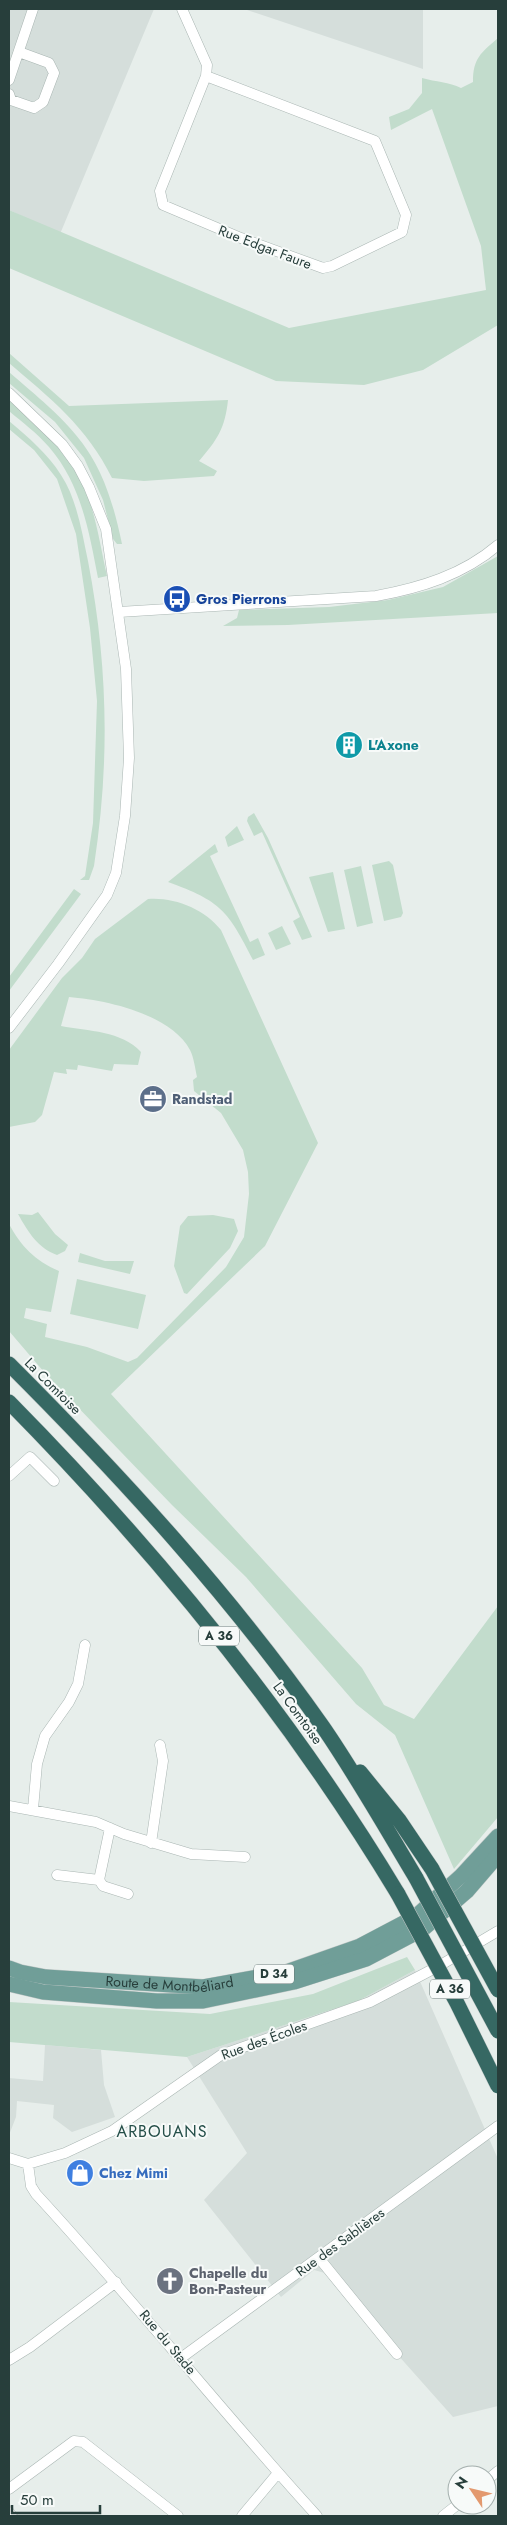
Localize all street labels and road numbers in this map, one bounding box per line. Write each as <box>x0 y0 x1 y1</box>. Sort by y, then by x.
street label: Rue Edgar Faure <box>215 220 315 274</box>
street label: La Comtoise <box>20 1353 86 1419</box>
road number: A 36 <box>199 1626 239 1645</box>
street label: La Comtoise <box>268 1678 328 1748</box>
road number: D 34 <box>254 1965 294 1984</box>
street label: Route de Montbéliard <box>105 1971 235 1997</box>
road number: A 36 <box>430 1980 470 1998</box>
street label: Rue des Écoles <box>218 2015 310 2065</box>
street label: Rue des Sablières <box>291 2203 389 2281</box>
street label: Rue du Stade <box>135 2305 201 2379</box>

